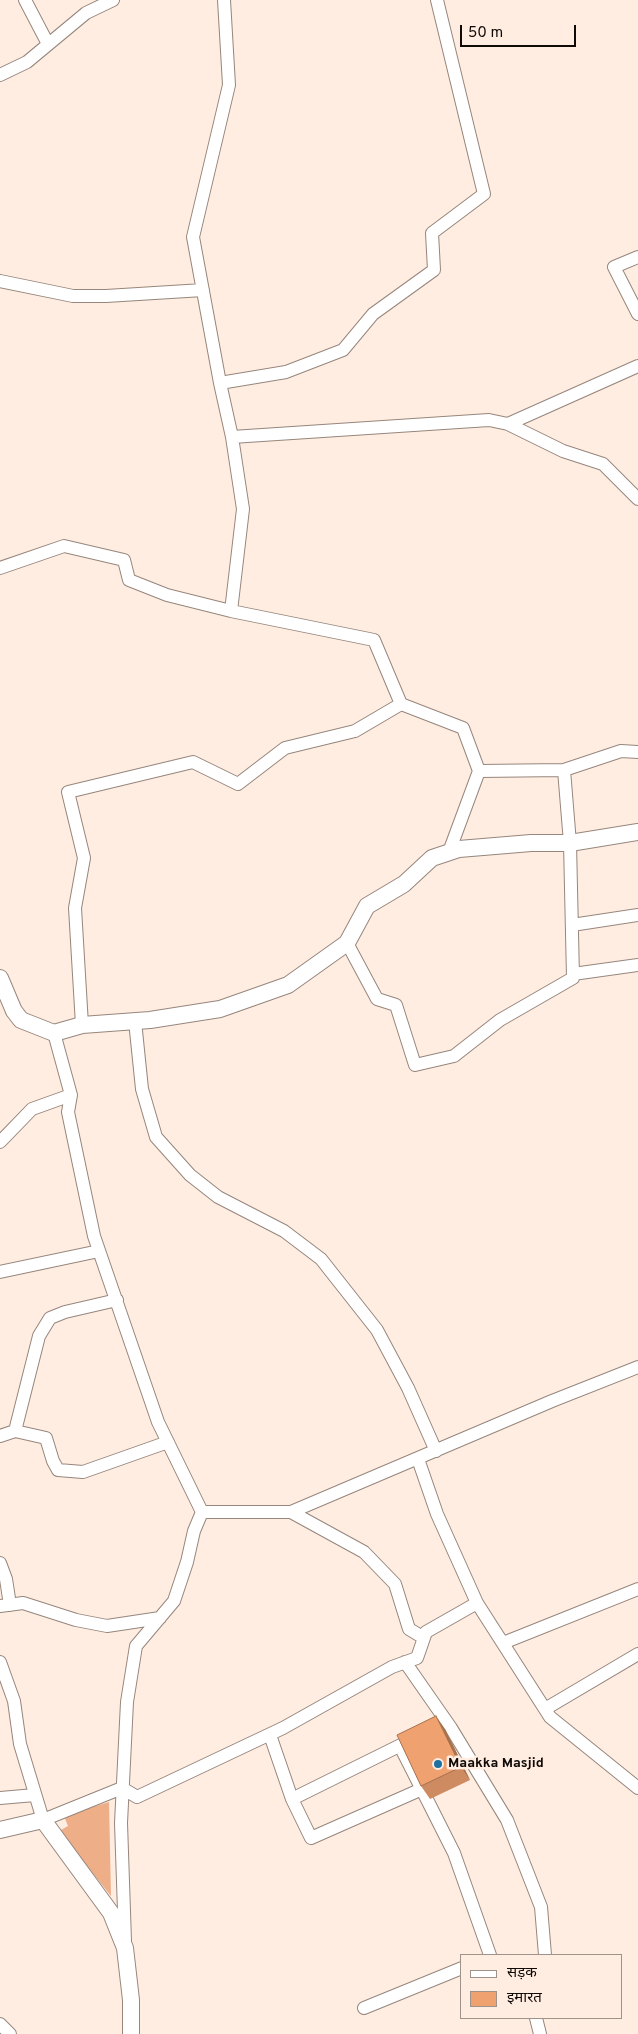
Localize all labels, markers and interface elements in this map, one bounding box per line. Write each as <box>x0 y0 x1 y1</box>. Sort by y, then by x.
scale bar <box>463 15 579 47</box>
text: 50 m <box>468 24 503 43</box>
place label: Maakka Masjid <box>448 1756 544 1772</box>
marker: Maakka Masjid <box>432 1758 444 1770</box>
legend <box>460 1954 623 2019</box>
text: सड़क <box>507 1964 537 1983</box>
text: इमारत <box>507 1989 542 2008</box>

